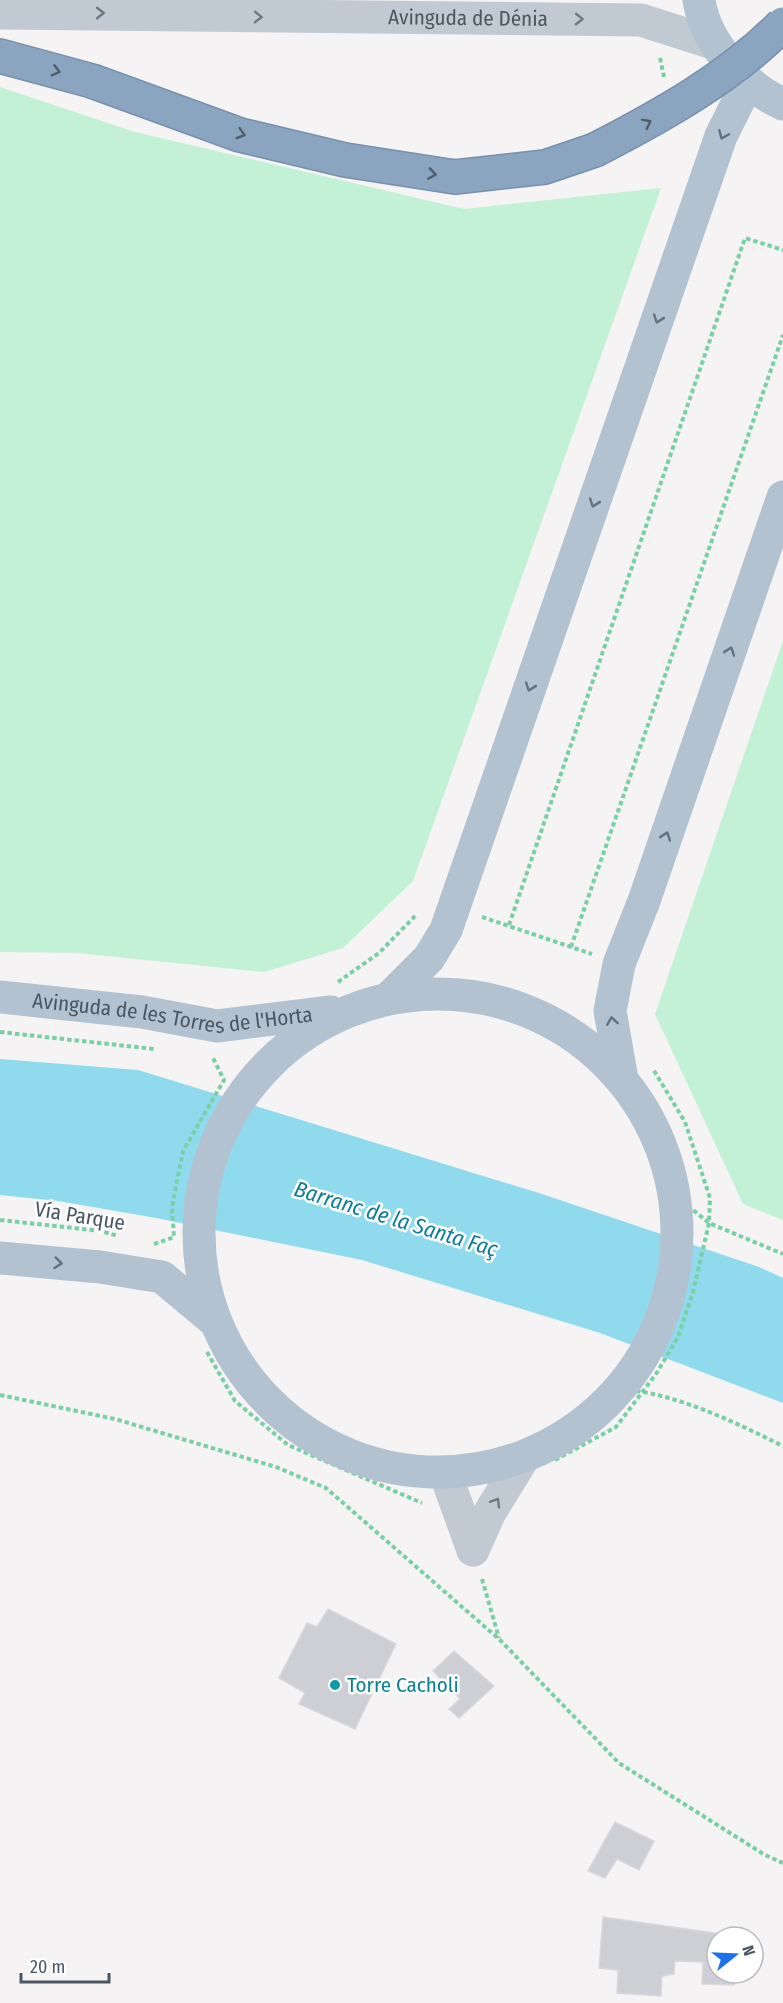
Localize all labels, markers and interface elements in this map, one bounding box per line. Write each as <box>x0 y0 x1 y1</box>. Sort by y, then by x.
street label: Avinguda de Dénia <box>388 4 548 32</box>
one-way arrow <box>96 7 105 19</box>
one-way arrow <box>254 10 263 23</box>
one-way arrow <box>575 13 584 26</box>
one-way arrow <box>51 64 61 77</box>
one-way arrow <box>641 119 652 130</box>
one-way arrow <box>235 127 246 139</box>
one-way arrow <box>718 128 730 139</box>
one-way arrow <box>427 167 436 179</box>
one-way arrow <box>653 313 665 324</box>
one-way arrow <box>589 497 602 508</box>
one-way arrow <box>722 646 735 657</box>
one-way arrow <box>525 681 538 692</box>
one-way arrow <box>659 831 672 842</box>
street label: Avinguda de les Torres de l'Horta <box>31 988 314 1039</box>
one-way arrow <box>606 1017 619 1027</box>
water label: Barranc de la Santa Faç <box>291 1175 502 1263</box>
street label: Vía Parque <box>33 1196 127 1236</box>
one-way arrow <box>54 1256 63 1268</box>
one-way arrow <box>488 1498 500 1508</box>
place label: Torre Cacholi <box>347 1672 459 1698</box>
marker: Torre Cacholi <box>328 1678 342 1692</box>
north arrow <box>705 1925 765 1985</box>
text: N <box>738 1943 759 1958</box>
scale bar <box>21 1946 110 1984</box>
text: 20 m <box>30 1956 65 1978</box>

